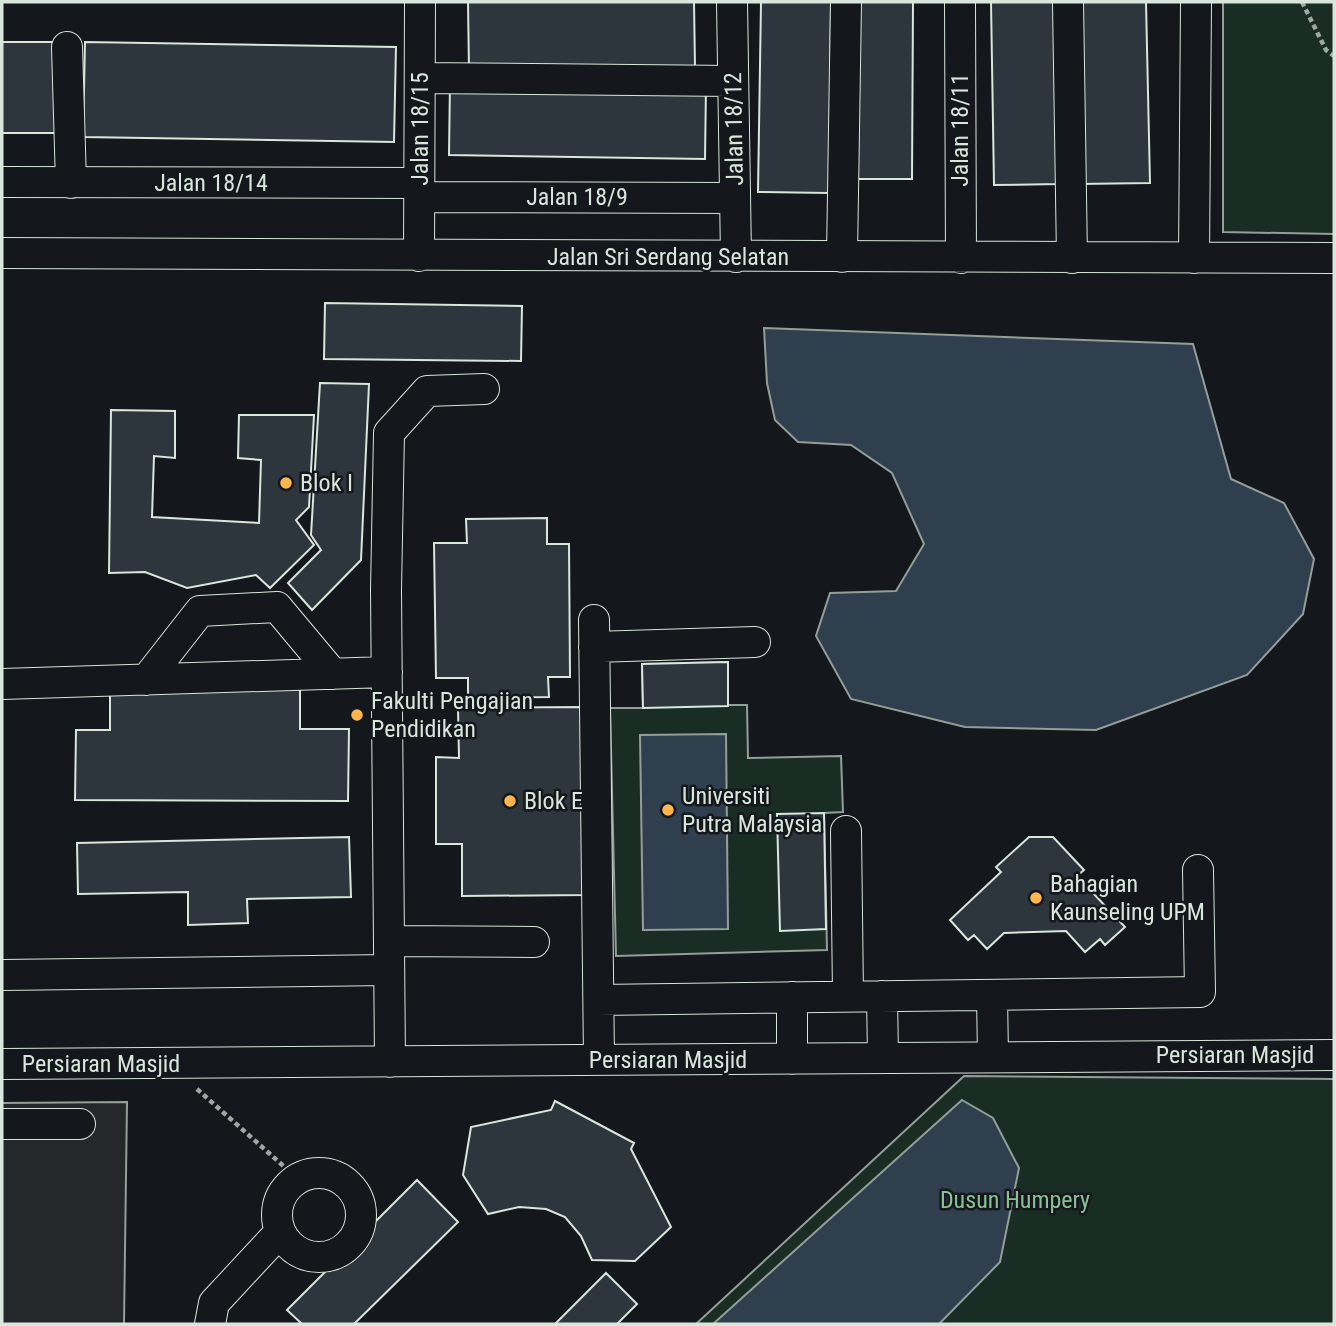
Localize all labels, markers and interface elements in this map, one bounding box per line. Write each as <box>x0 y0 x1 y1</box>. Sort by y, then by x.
street label: Jalan 18/15 <box>406 72 434 186</box>
street label: Jalan 18/12 <box>719 72 749 186</box>
street label: Jalan 18/11 <box>946 73 974 187</box>
street label: Jalan 18/14 <box>154 169 268 197</box>
street label: Jalan 18/9 <box>526 183 628 211</box>
street label: Jalan Sri Serdang Selatan <box>547 243 789 271</box>
place label: Blok I <box>300 469 353 497</box>
marker: Blok I <box>278 475 294 491</box>
place label: Fakulti Pengajian Pendidikan <box>371 687 533 743</box>
marker: Fakulti Pengajian Pendidikan <box>349 707 365 723</box>
place label: Universiti Putra Malaysia <box>682 782 822 838</box>
place label: Blok E <box>524 787 583 815</box>
marker: Blok E <box>502 793 518 809</box>
marker: Universiti Putra Malaysia <box>660 802 676 818</box>
place label: Bahagian Kaunseling UPM <box>1050 870 1205 926</box>
marker: Bahagian Kaunseling UPM <box>1028 890 1044 906</box>
street label: Persiaran Masjid <box>1156 1041 1314 1069</box>
street label: Persiaran Masjid <box>589 1046 747 1074</box>
street label: Persiaran Masjid <box>22 1050 180 1078</box>
park label: Dusun Humpery <box>940 1186 1090 1214</box>

